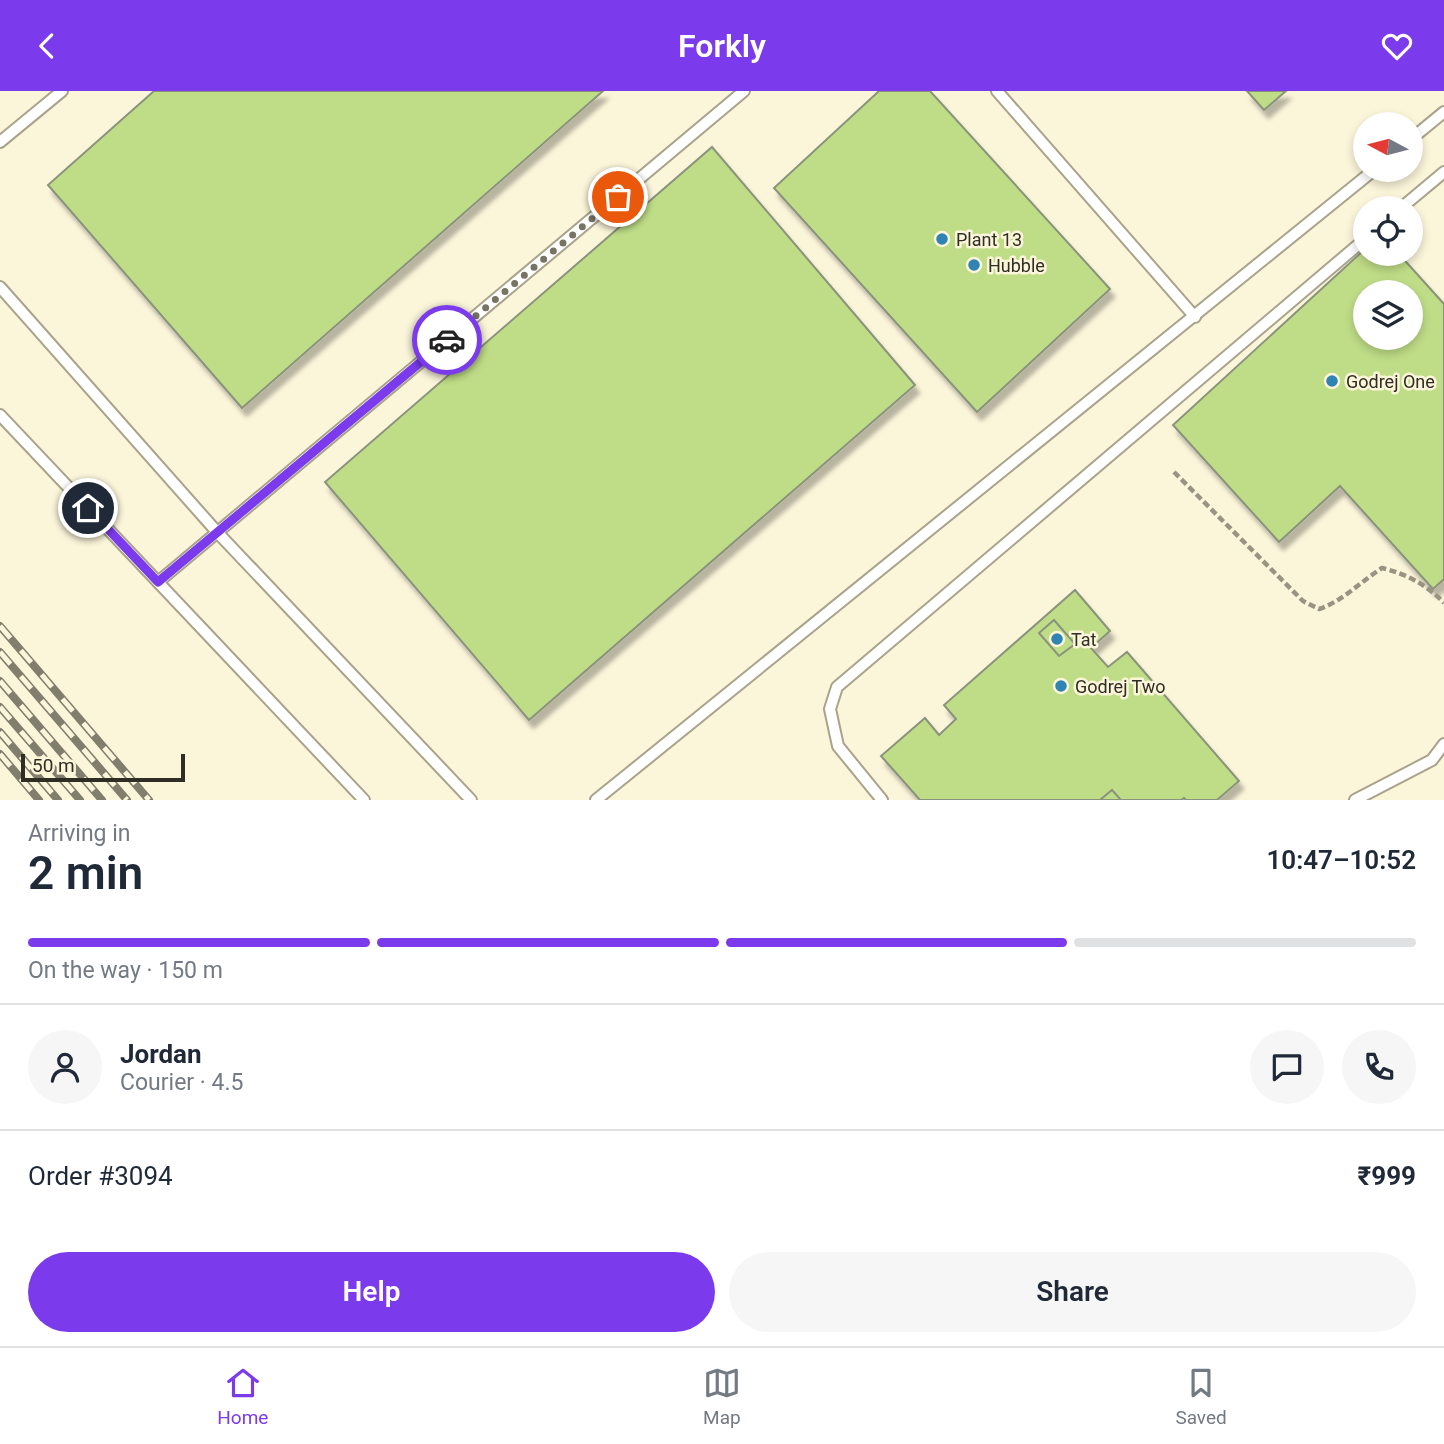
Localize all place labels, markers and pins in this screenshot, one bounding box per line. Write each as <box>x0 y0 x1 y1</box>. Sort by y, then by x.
pin <box>588 167 648 227</box>
place label: Plant 13 <box>956 229 1022 250</box>
marker: Plant 13 <box>934 231 950 247</box>
place label: Hubble <box>988 255 1045 276</box>
marker: Hubble <box>966 257 982 273</box>
place label: Godrej One <box>1346 371 1435 392</box>
marker: Godrej One <box>1324 373 1340 389</box>
pin <box>58 478 118 538</box>
place label: Tat <box>1071 629 1097 650</box>
marker: Tat <box>1049 631 1065 647</box>
place label: Godrej Two <box>1075 676 1166 697</box>
marker: Godrej Two <box>1053 678 1069 694</box>

